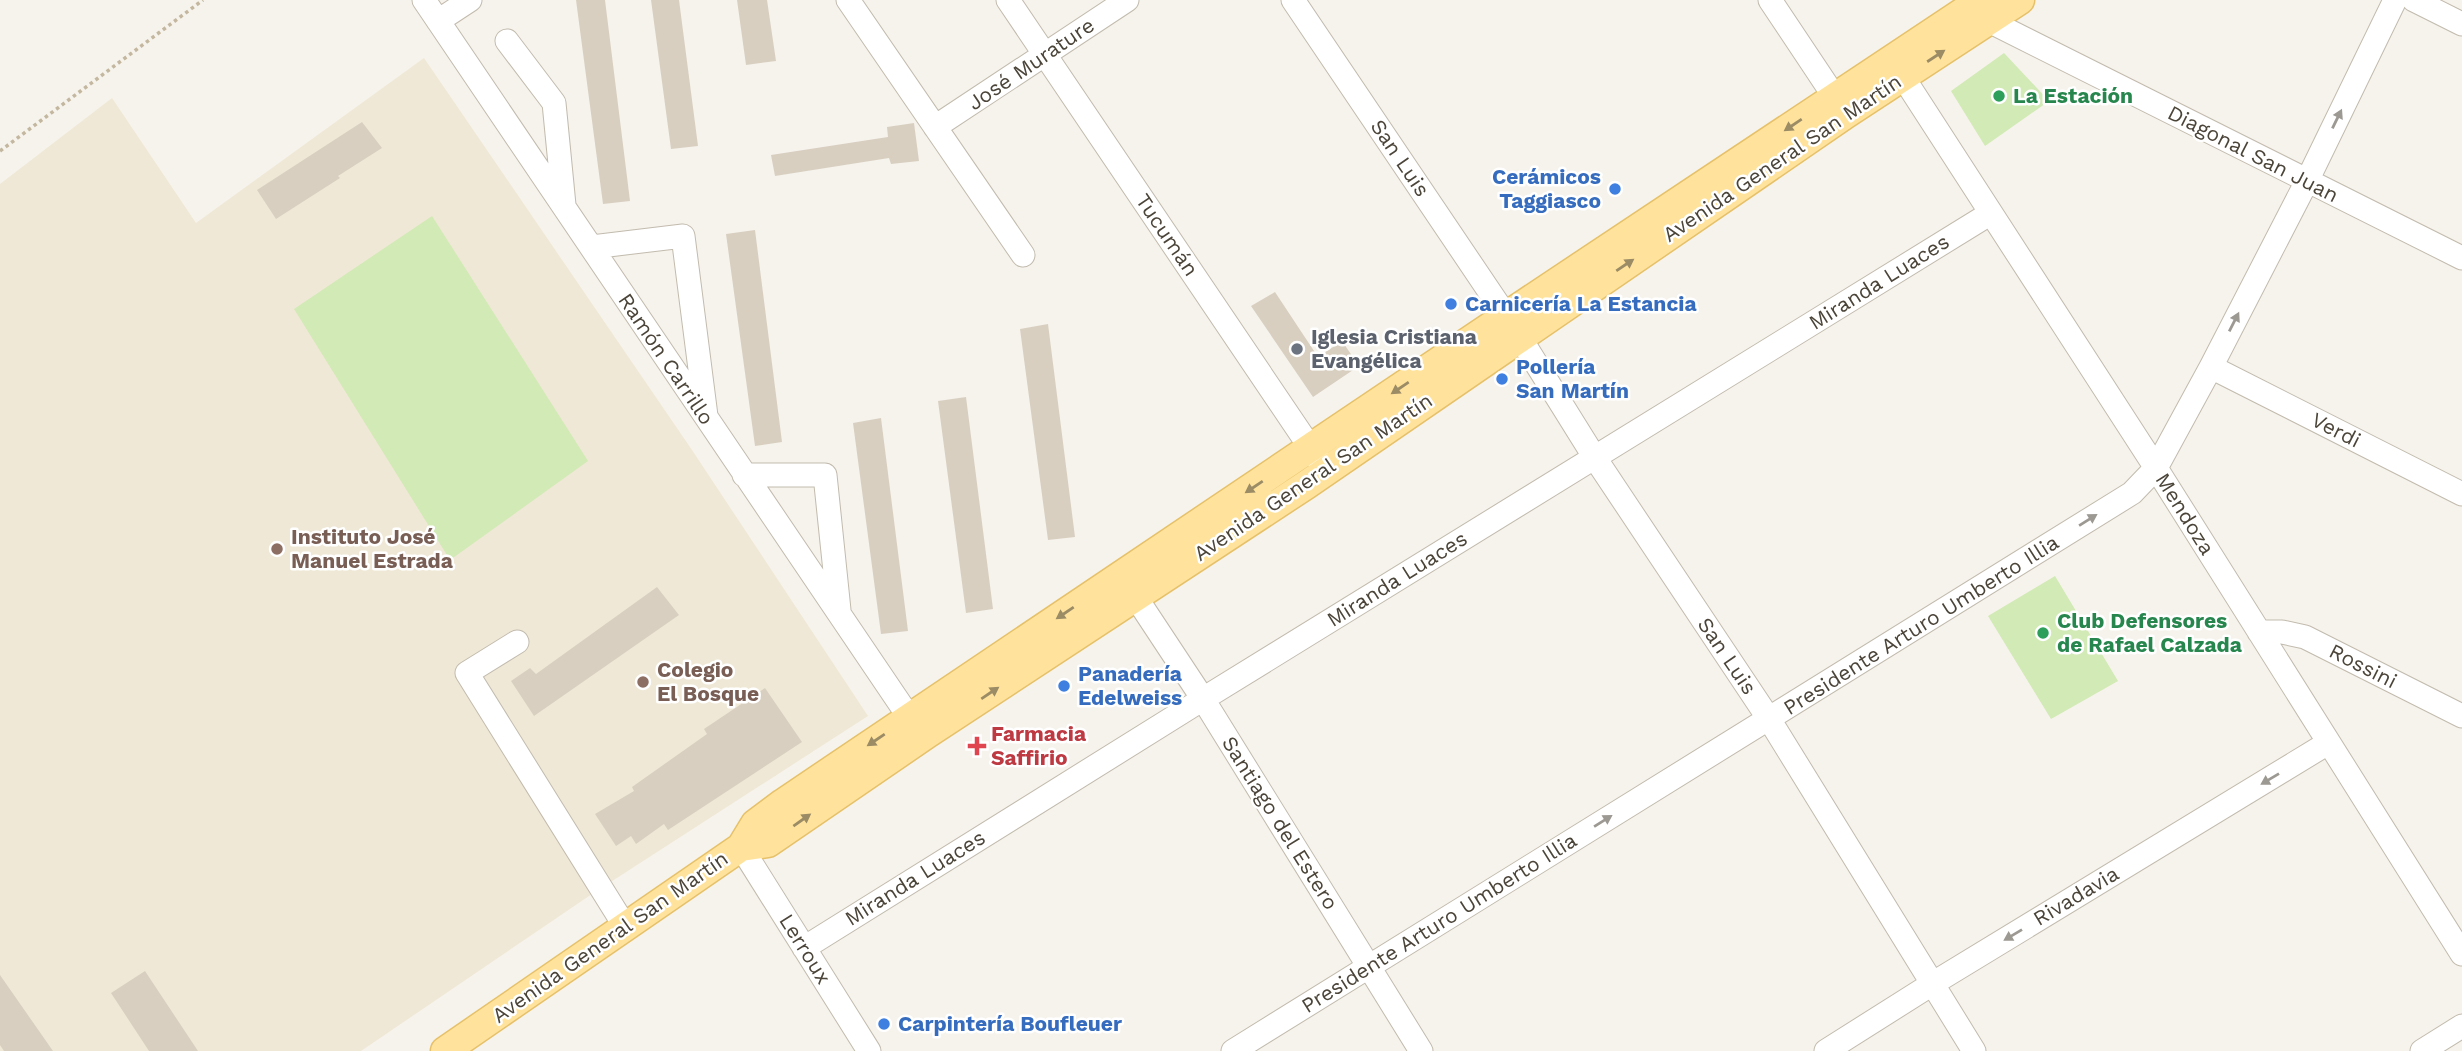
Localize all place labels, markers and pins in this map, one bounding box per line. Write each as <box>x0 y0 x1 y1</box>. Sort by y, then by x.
place label: La Estación <box>2013 83 2133 108</box>
marker: La Estación <box>1991 88 2007 104</box>
place label: Cerámicos Taggiasco <box>1492 164 1601 213</box>
marker: Cerámicos Taggiasco <box>1607 181 1623 197</box>
place label: Carnicería La Estancia <box>1465 291 1697 316</box>
marker: Carnicería La Estancia <box>1443 296 1459 312</box>
place label: Iglesia Cristiana Evangélica <box>1311 324 1478 373</box>
marker: Iglesia Cristiana Evangélica <box>1289 341 1305 357</box>
place label: Pollería San Martín <box>1516 354 1629 403</box>
marker: Pollería San Martín <box>1494 371 1510 387</box>
place label: Instituto José Manuel Estrada <box>291 524 454 573</box>
marker: Instituto José Manuel Estrada <box>269 541 285 557</box>
place label: Club Defensores de Rafael Calzada <box>2057 608 2243 657</box>
marker: Club Defensores de Rafael Calzada <box>2035 625 2051 641</box>
place label: Colegio El Bosque <box>657 657 759 706</box>
place label: Panadería Edelweiss <box>1078 661 1183 710</box>
marker: Colegio El Bosque <box>635 674 651 690</box>
marker: Panadería Edelweiss <box>1056 678 1072 694</box>
place label: Farmacia Saffirio <box>991 721 1087 770</box>
marker: Farmacia Saffirio <box>969 738 985 754</box>
place label: Carpintería Boufleuer <box>898 1011 1122 1036</box>
marker: Carpintería Boufleuer <box>876 1016 892 1032</box>

